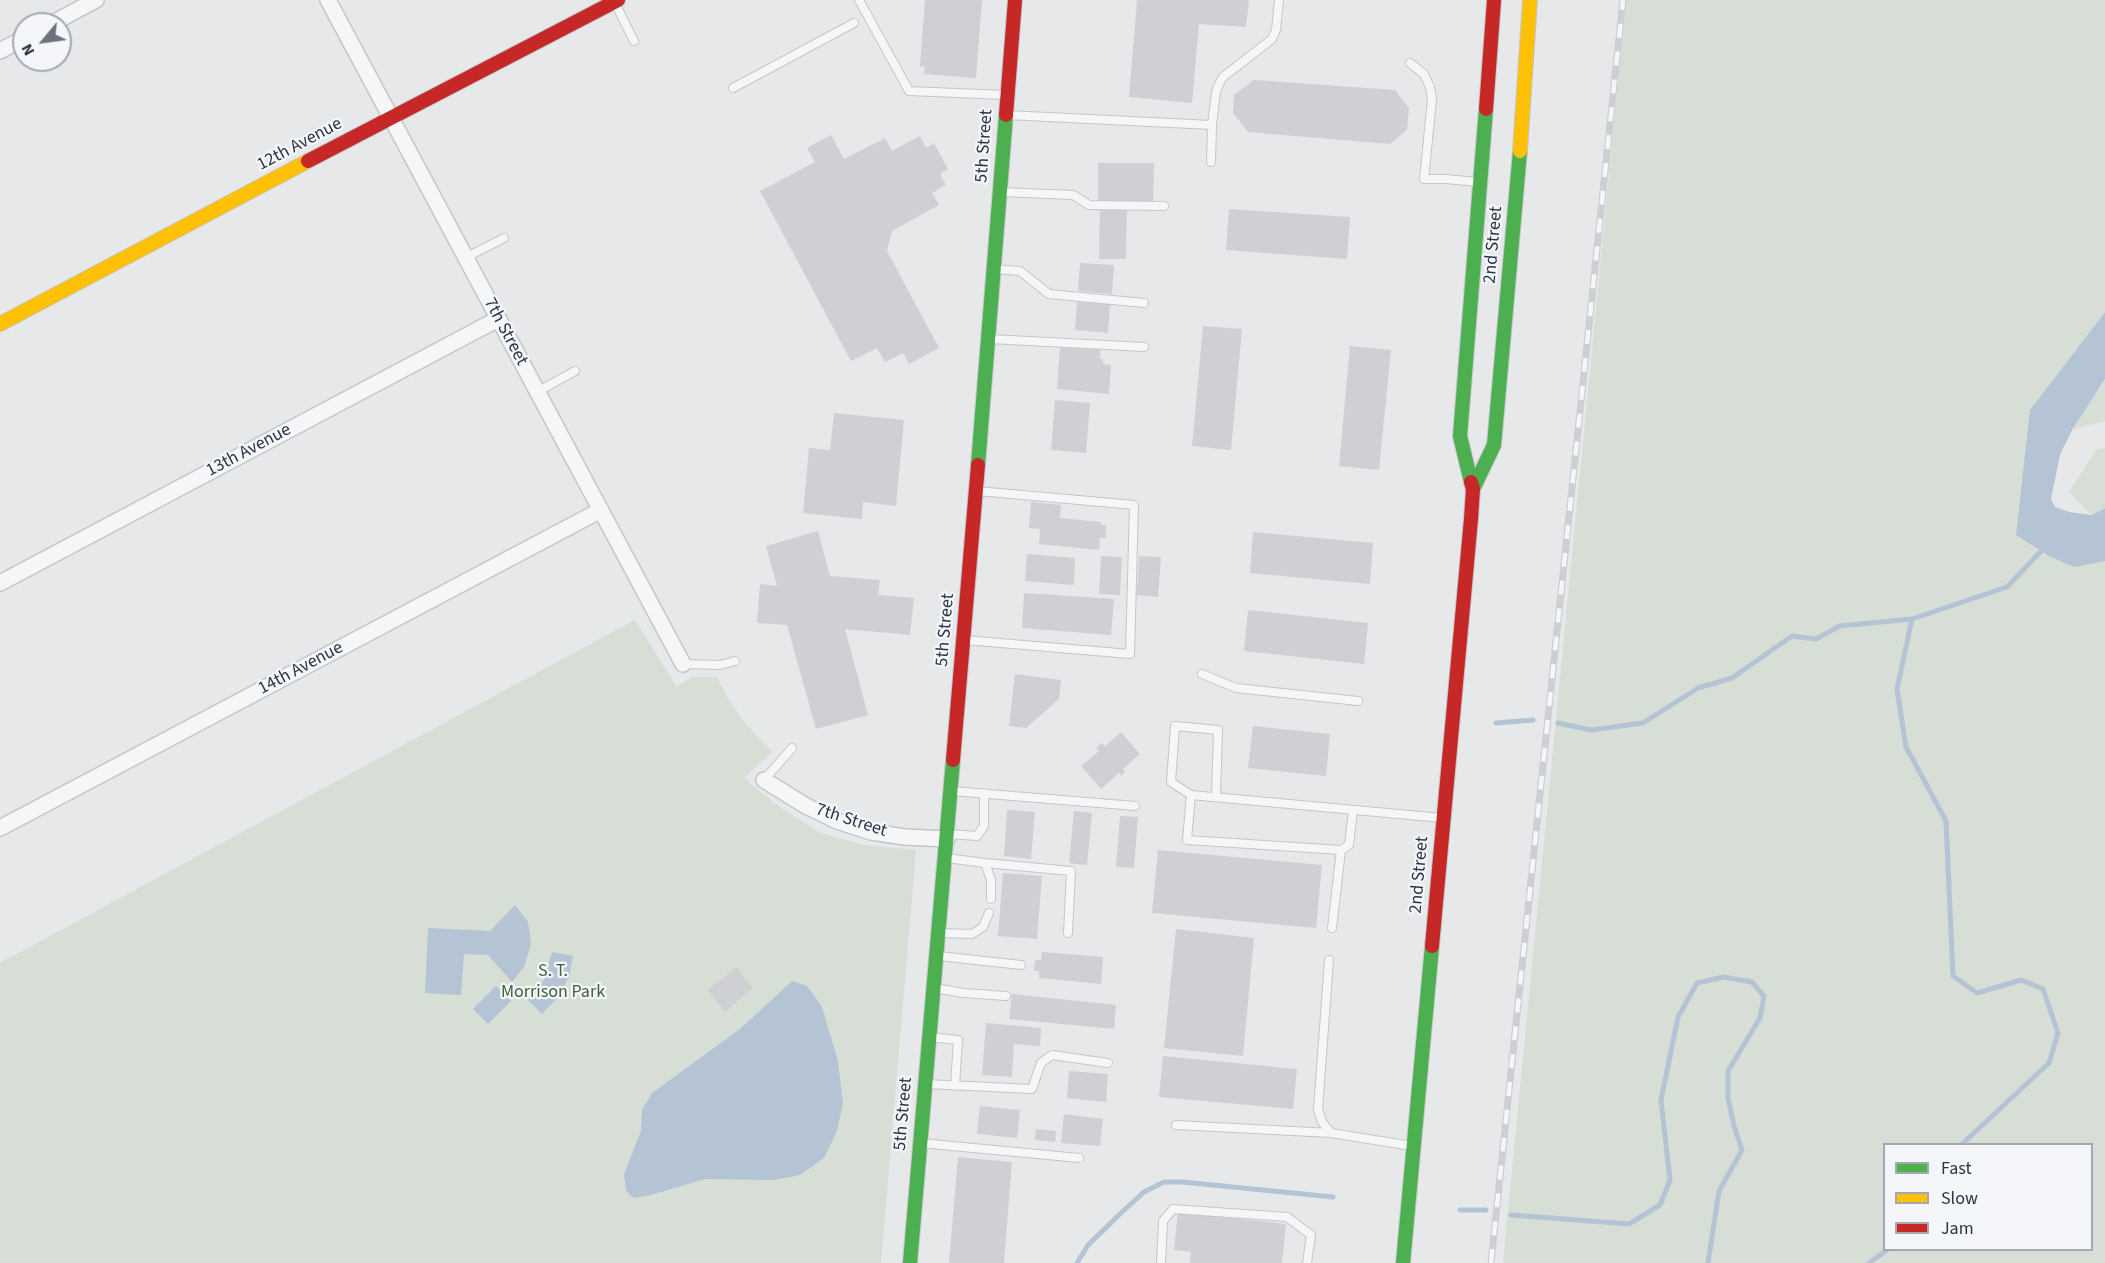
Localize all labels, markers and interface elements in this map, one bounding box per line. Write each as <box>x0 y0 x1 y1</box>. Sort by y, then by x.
north arrow <box>12 12 72 72</box>
text: N <box>16 40 40 60</box>
street label: 5th Street <box>972 109 998 183</box>
street label: 12th Avenue <box>254 114 346 176</box>
street label: 2nd Street <box>1480 205 1508 285</box>
street label: 7th Street <box>478 294 532 370</box>
street label: 13th Avenue <box>203 420 295 482</box>
street label: 5th Street <box>932 592 960 668</box>
street label: 14th Avenue <box>255 638 347 700</box>
street label: 7th Street <box>813 799 889 843</box>
street label: 2nd Street <box>1406 835 1434 915</box>
park label: S. T. Morrison Park <box>501 961 605 1004</box>
street label: 5th Street <box>890 1076 918 1152</box>
legend <box>1883 1143 2093 1251</box>
text: Fast <box>1941 1156 1972 1181</box>
text: Slow <box>1941 1186 1978 1211</box>
text: Jam <box>1941 1216 1974 1241</box>

